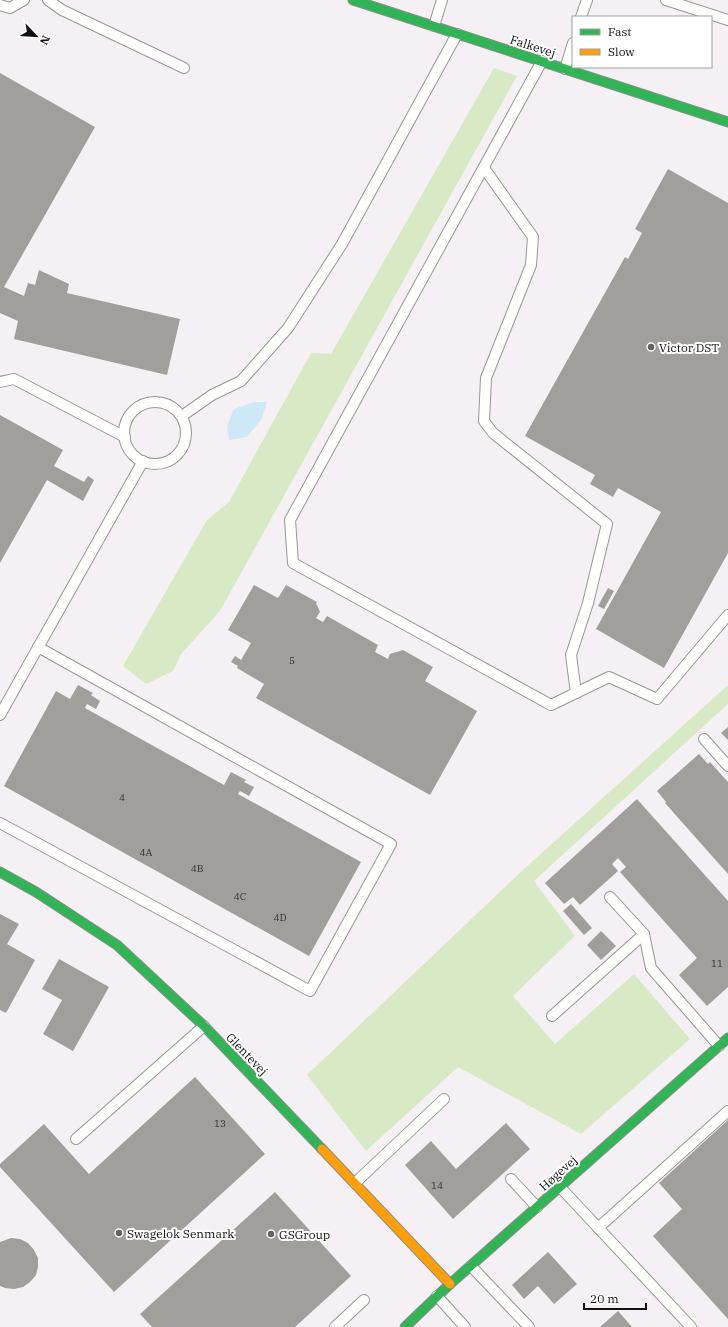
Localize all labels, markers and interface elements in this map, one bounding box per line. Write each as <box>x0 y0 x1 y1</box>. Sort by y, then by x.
north arrow <box>16 16 56 56</box>
legend <box>572 16 712 68</box>
text: Fast <box>608 24 632 39</box>
street label: Falkevej <box>508 32 558 60</box>
text: N <box>37 33 53 47</box>
text: Slow <box>608 44 635 59</box>
place label: Victor DST <box>659 340 719 355</box>
marker: Victor DST <box>646 342 656 352</box>
house number: 5 <box>289 654 295 667</box>
house number: 4 <box>119 791 125 804</box>
house number: 4A <box>140 846 153 859</box>
house number: 4B <box>191 862 204 875</box>
house number: 4C <box>234 890 246 903</box>
house number: 4D <box>273 911 287 924</box>
house number: 11 <box>711 957 723 970</box>
street label: Glentevej <box>223 1030 271 1078</box>
house number: 13 <box>214 1117 226 1130</box>
street label: Høgevej <box>536 1152 580 1194</box>
house number: 14 <box>431 1179 443 1192</box>
place label: Swagelok Senmark <box>127 1226 234 1241</box>
place label: GSGroup <box>279 1227 330 1242</box>
marker: Swagelok Senmark <box>114 1228 124 1238</box>
marker: GSGroup <box>266 1229 276 1239</box>
scale bar <box>584 1285 646 1311</box>
text: 20 m <box>590 1291 619 1306</box>

